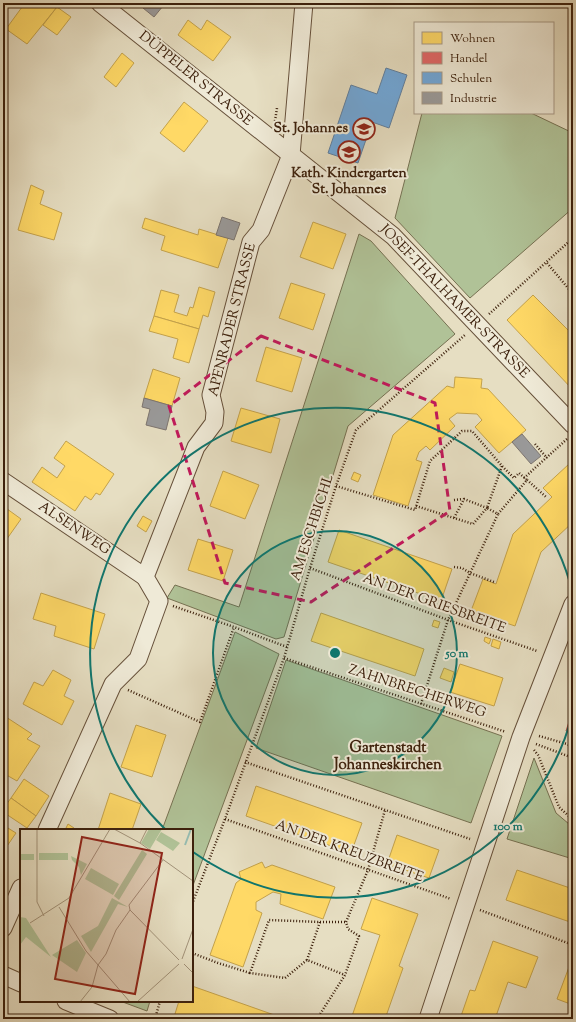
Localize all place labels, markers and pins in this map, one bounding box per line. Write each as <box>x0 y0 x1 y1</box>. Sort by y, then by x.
school or university icon: St. Johannes <box>351 116 377 142</box>
place label: St. Johannes <box>274 119 348 139</box>
school or university icon: Kath. Kindergarten St. Johannes <box>336 139 362 165</box>
place label: Kath. Kindergarten St. Johannes <box>291 164 408 200</box>
centre of rings <box>328 646 342 660</box>

